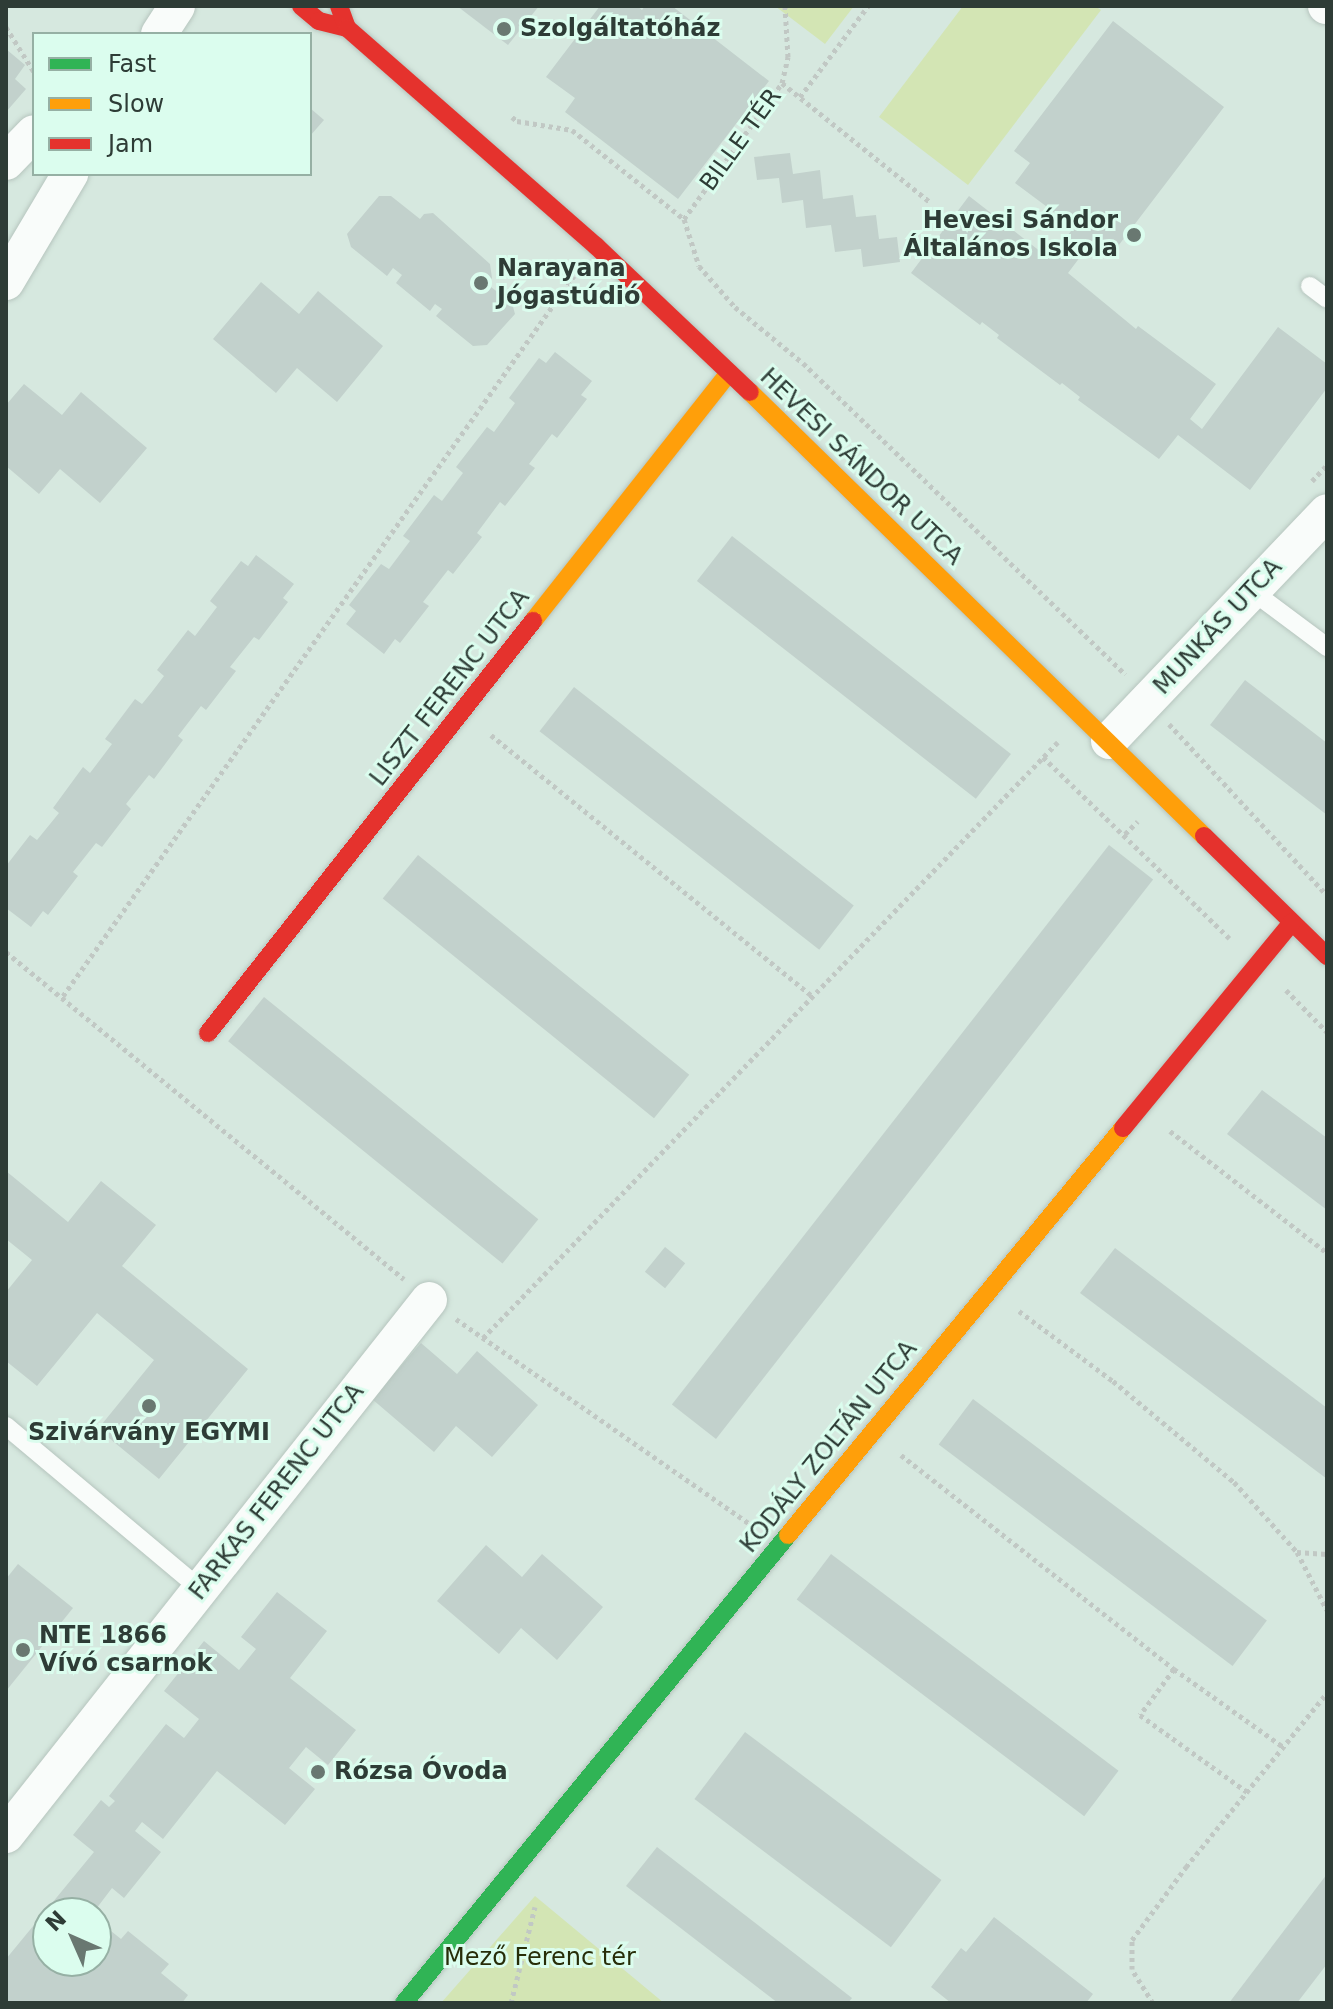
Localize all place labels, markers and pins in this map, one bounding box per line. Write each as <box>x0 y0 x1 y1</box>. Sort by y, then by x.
place label: Szolgáltatóház <box>520 15 720 43</box>
marker: Szolgáltatóház <box>495 20 513 38</box>
place label: Hevesi Sándor Általános Iskola <box>903 207 1118 263</box>
marker: Hevesi Sándor Általános Iskola <box>1125 226 1143 244</box>
place label: Narayana Jógastúdió <box>497 255 641 311</box>
marker: Narayana Jógastúdió <box>472 274 490 292</box>
marker: Szivárvány EGYMI <box>140 1397 158 1415</box>
place label: Szivárvány EGYMI <box>28 1419 270 1447</box>
place label: NTE 1866 Vívó csarnok <box>39 1622 212 1678</box>
marker: NTE 1866 Vívó csarnok <box>14 1641 32 1659</box>
place label: Rózsa Óvoda <box>334 1758 508 1786</box>
marker: Rózsa Óvoda <box>309 1763 327 1781</box>

